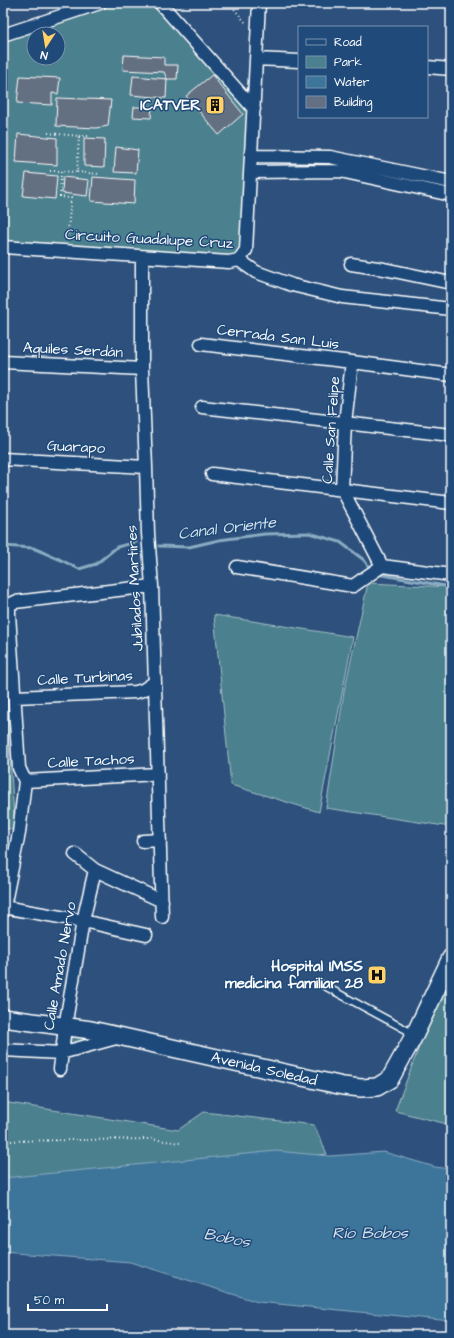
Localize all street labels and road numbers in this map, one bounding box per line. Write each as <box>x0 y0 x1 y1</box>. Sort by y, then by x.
street label: Circuito Guadalupe Cruz <box>64 224 234 254</box>
street label: Cerrada San Luis <box>216 319 341 355</box>
street label: Aquiles Serdán <box>22 337 124 363</box>
street label: Calle San Felipe <box>317 376 345 484</box>
street label: Guarapo <box>46 435 106 459</box>
street label: Jubilados Martires <box>121 524 149 652</box>
street label: Calle Turbinas <box>37 665 134 691</box>
street label: Calle Tachos <box>47 748 135 774</box>
street label: Calle Amado Nervo <box>38 900 82 1032</box>
street label: Avenida Soledad <box>209 1047 319 1091</box>

